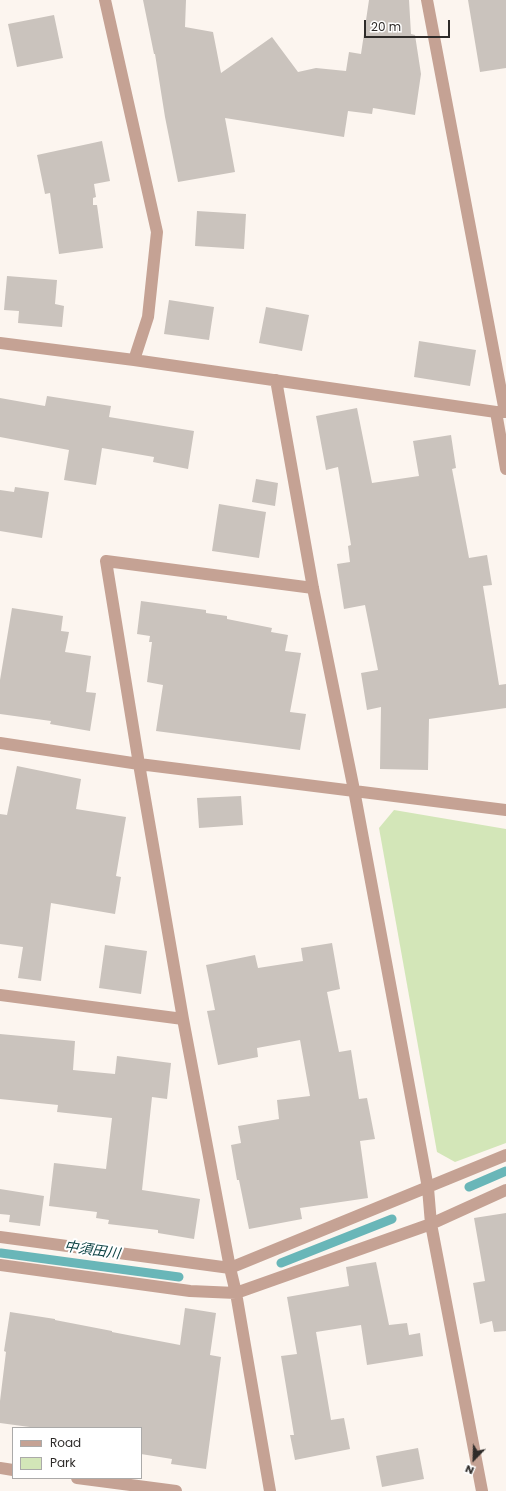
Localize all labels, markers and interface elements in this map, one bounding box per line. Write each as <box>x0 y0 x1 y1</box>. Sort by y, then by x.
scale bar <box>366 12 452 38</box>
text: 20 m <box>371 18 401 35</box>
water label: 中須田川 <box>63 1239 121 1263</box>
legend <box>12 1427 142 1479</box>
text: Road <box>50 1434 81 1451</box>
north arrow <box>454 1439 494 1479</box>
text: Park <box>50 1454 76 1471</box>
text: N <box>462 1461 476 1479</box>

